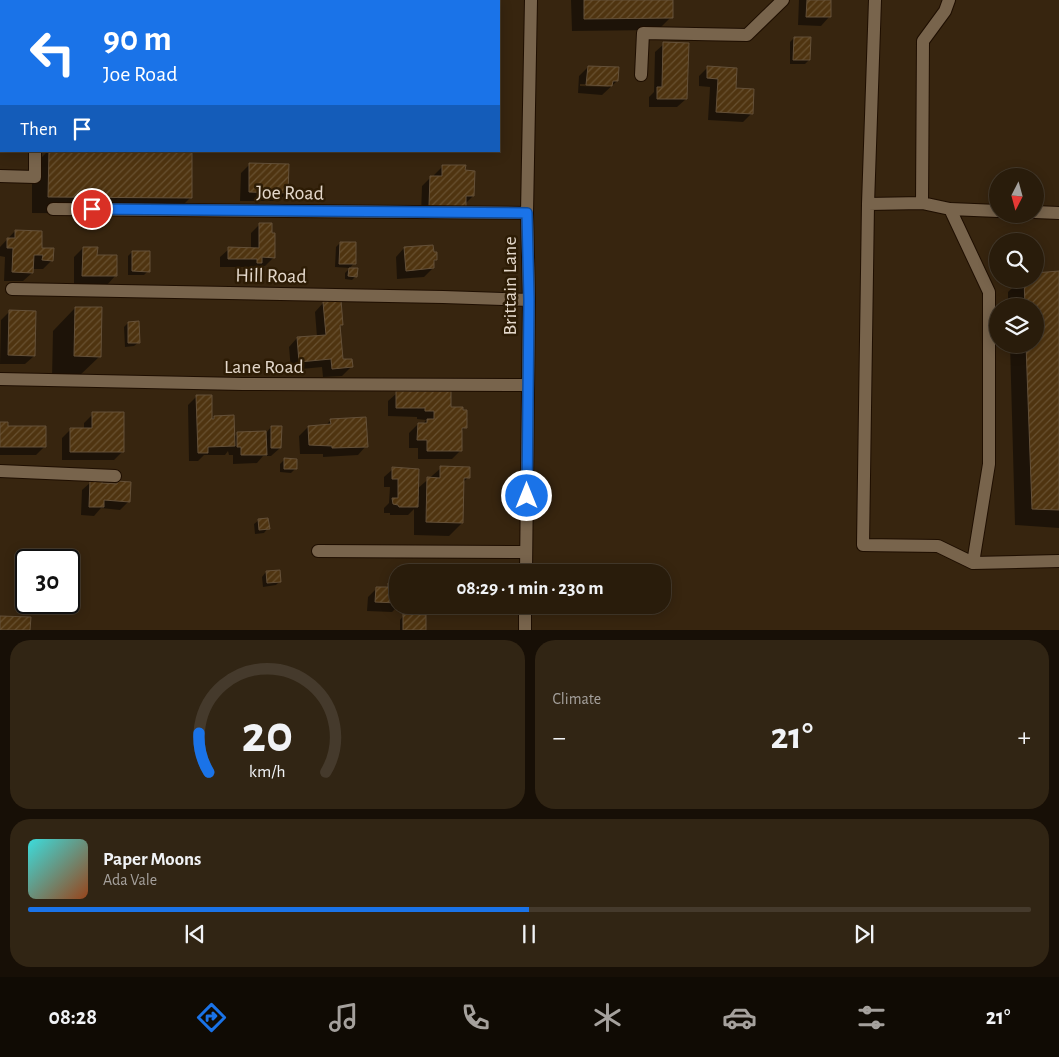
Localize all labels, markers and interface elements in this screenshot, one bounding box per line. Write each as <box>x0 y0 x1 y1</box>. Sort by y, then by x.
icon: left <box>20 20 85 85</box>
text: 90 m <box>103 22 172 57</box>
text: Joe Road <box>103 63 178 85</box>
icon: arrive <box>68 115 96 143</box>
text: Then <box>20 120 58 139</box>
north arrow <box>989 168 1044 222</box>
map controls <box>989 168 1044 353</box>
street label: Joe Road <box>256 182 324 204</box>
pin <box>71 188 113 230</box>
icon: arrive <box>78 195 106 223</box>
button: search <box>989 233 1044 288</box>
street label: Brittain Lane <box>500 236 520 336</box>
street label: Hill Road <box>235 265 307 287</box>
button: layers <box>989 298 1044 353</box>
street label: Lane Road <box>224 357 304 377</box>
position arrow <box>500 469 552 521</box>
speed limit sign: 30 <box>15 549 80 614</box>
text: 08:29 · 1 min · 230 m <box>456 579 604 598</box>
text: Climate <box>553 691 601 707</box>
text: 20 <box>241 709 293 761</box>
text: 21° <box>770 718 813 756</box>
text: − <box>553 724 566 752</box>
text: + <box>1018 724 1031 752</box>
text: km/h <box>249 763 286 781</box>
text: Paper Moons <box>103 850 201 869</box>
text: Ada Vale <box>103 872 157 888</box>
icon: previous <box>181 920 209 948</box>
icon: pause <box>515 920 543 948</box>
icon: next <box>850 920 878 948</box>
icon: directions <box>194 1000 229 1035</box>
icon: music <box>326 1000 361 1035</box>
icon: phone <box>458 1000 493 1035</box>
icon: climate <box>590 1000 625 1035</box>
icon: car <box>722 1000 757 1035</box>
icon: filters <box>854 1000 889 1035</box>
text: 08:28 <box>48 1006 97 1028</box>
text: 21° <box>986 1006 1010 1028</box>

